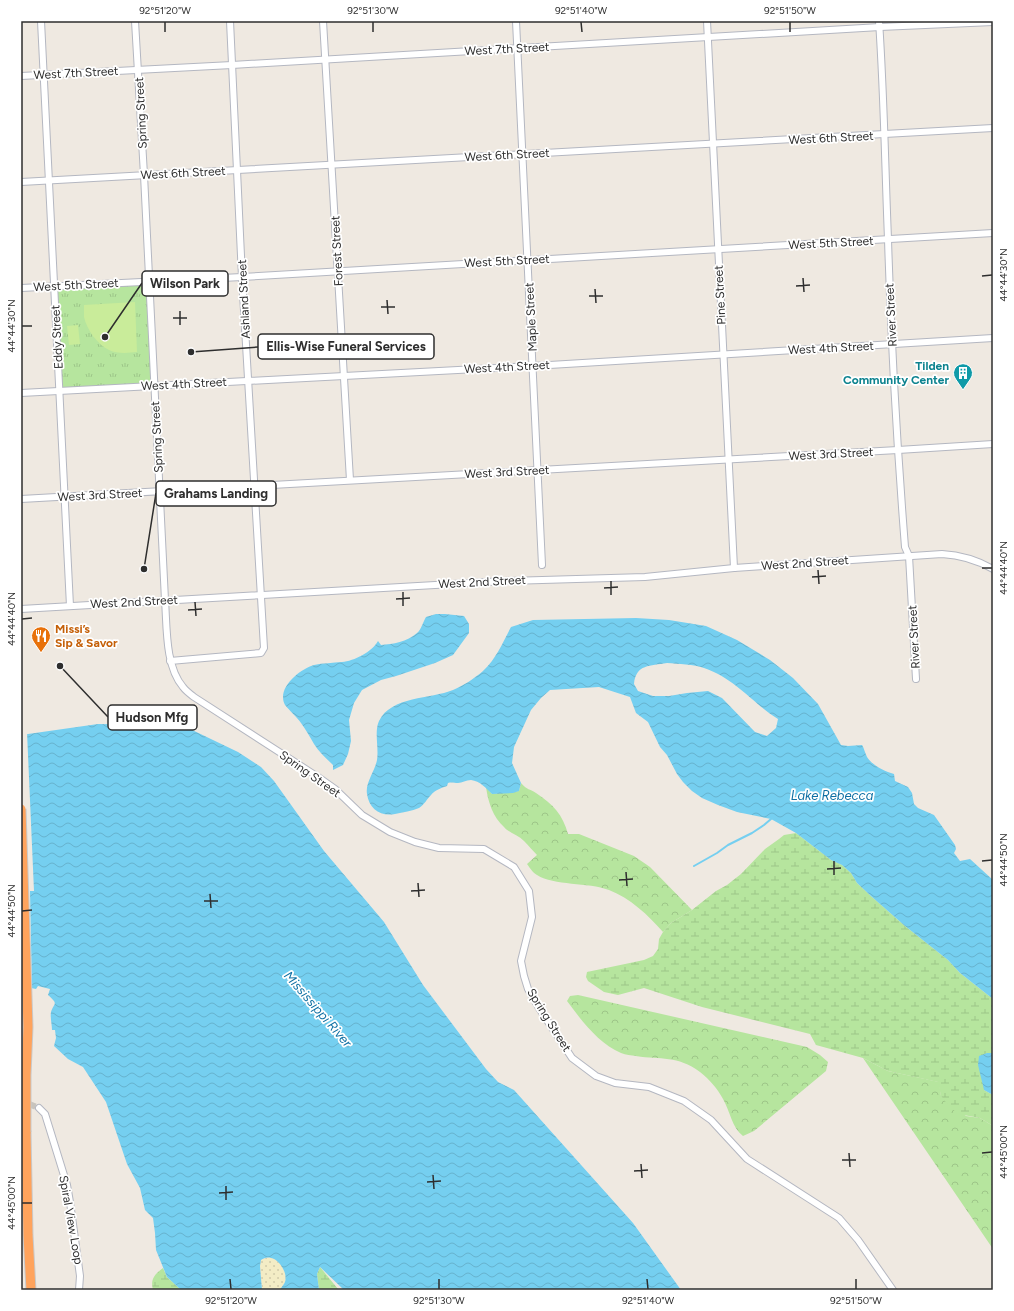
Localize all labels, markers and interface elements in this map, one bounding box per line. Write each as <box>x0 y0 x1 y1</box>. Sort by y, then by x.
text: 92°51'20"W <box>139 4 191 17</box>
text: 92°51'30"W <box>347 4 399 17</box>
text: 92°51'40"W <box>555 4 608 17</box>
text: 92°51'50"W <box>764 4 816 17</box>
street label: West 7th Street <box>464 40 550 58</box>
street label: West 7th Street <box>33 64 119 82</box>
street label: Spring Street <box>132 76 150 149</box>
street label: West 6th Street <box>788 129 874 147</box>
street label: West 6th Street <box>464 146 550 164</box>
street label: West 6th Street <box>140 164 226 182</box>
street label: Forest Street <box>328 215 346 287</box>
street label: West 5th Street <box>788 234 874 252</box>
text: 44°44'30"N <box>997 248 1010 302</box>
street label: West 5th Street <box>464 252 550 270</box>
street label: Ashland Street <box>235 258 253 339</box>
street label: Pine Street <box>711 264 729 325</box>
callout: Wilson Park <box>142 271 228 296</box>
street label: West 5th Street <box>33 276 119 294</box>
text: Wilson Park <box>150 276 220 291</box>
street label: Maple Street <box>522 282 540 352</box>
street label: River Street <box>882 282 900 347</box>
text: 44°44'30"N <box>5 299 18 353</box>
street label: Eddy Street <box>48 304 66 369</box>
callout: Ellis-Wise Funeral Services <box>258 334 434 359</box>
text: Ellis-Wise Funeral Services <box>266 339 426 354</box>
street label: West 4th Street <box>788 339 875 357</box>
street label: West 4th Street <box>464 358 551 376</box>
place label: Tilden Community Center <box>843 359 949 387</box>
building icon: Tilden Community Center <box>952 362 974 390</box>
street label: West 4th Street <box>141 375 228 393</box>
street label: Spring Street <box>148 400 166 473</box>
street label: West 3rd Street <box>788 445 874 463</box>
street label: West 3rd Street <box>464 463 550 481</box>
callout: Grahams Landing <box>156 481 276 506</box>
street label: West 3rd Street <box>57 486 143 504</box>
text: Grahams Landing <box>164 486 268 501</box>
text: 44°44'40"N <box>997 541 1010 595</box>
street label: West 2nd Street <box>761 553 850 573</box>
street label: West 2nd Street <box>438 573 527 591</box>
text: 44°44'40"N <box>5 592 18 646</box>
street label: West 2nd Street <box>90 593 179 611</box>
street label: River Street <box>905 604 923 669</box>
place label: Missi’s Sip & Savor <box>55 622 118 650</box>
restaurant icon: Missi’s Sip & Savor <box>30 625 52 653</box>
callout: Hudson Mfg <box>108 705 197 730</box>
text: Hudson Mfg <box>116 710 189 725</box>
street label: Spring Street <box>277 748 344 801</box>
water label: Lake Rebecca <box>791 788 874 803</box>
text: 44°44'50"N <box>997 833 1010 887</box>
text: 44°44'50"N <box>5 884 18 938</box>
water label: Mississippi River <box>281 968 355 1050</box>
street label: Spring Street <box>524 986 574 1054</box>
text: 44°45'00"N <box>997 1125 1010 1179</box>
street label: Spiral View Loop <box>56 1174 86 1266</box>
text: 44°45'00"N <box>5 1176 18 1230</box>
text: 92°51'20"W <box>205 1294 257 1307</box>
text: 92°51'30"W <box>413 1294 465 1307</box>
text: 92°51'40"W <box>622 1294 675 1307</box>
text: 92°51'50"W <box>830 1294 882 1307</box>

